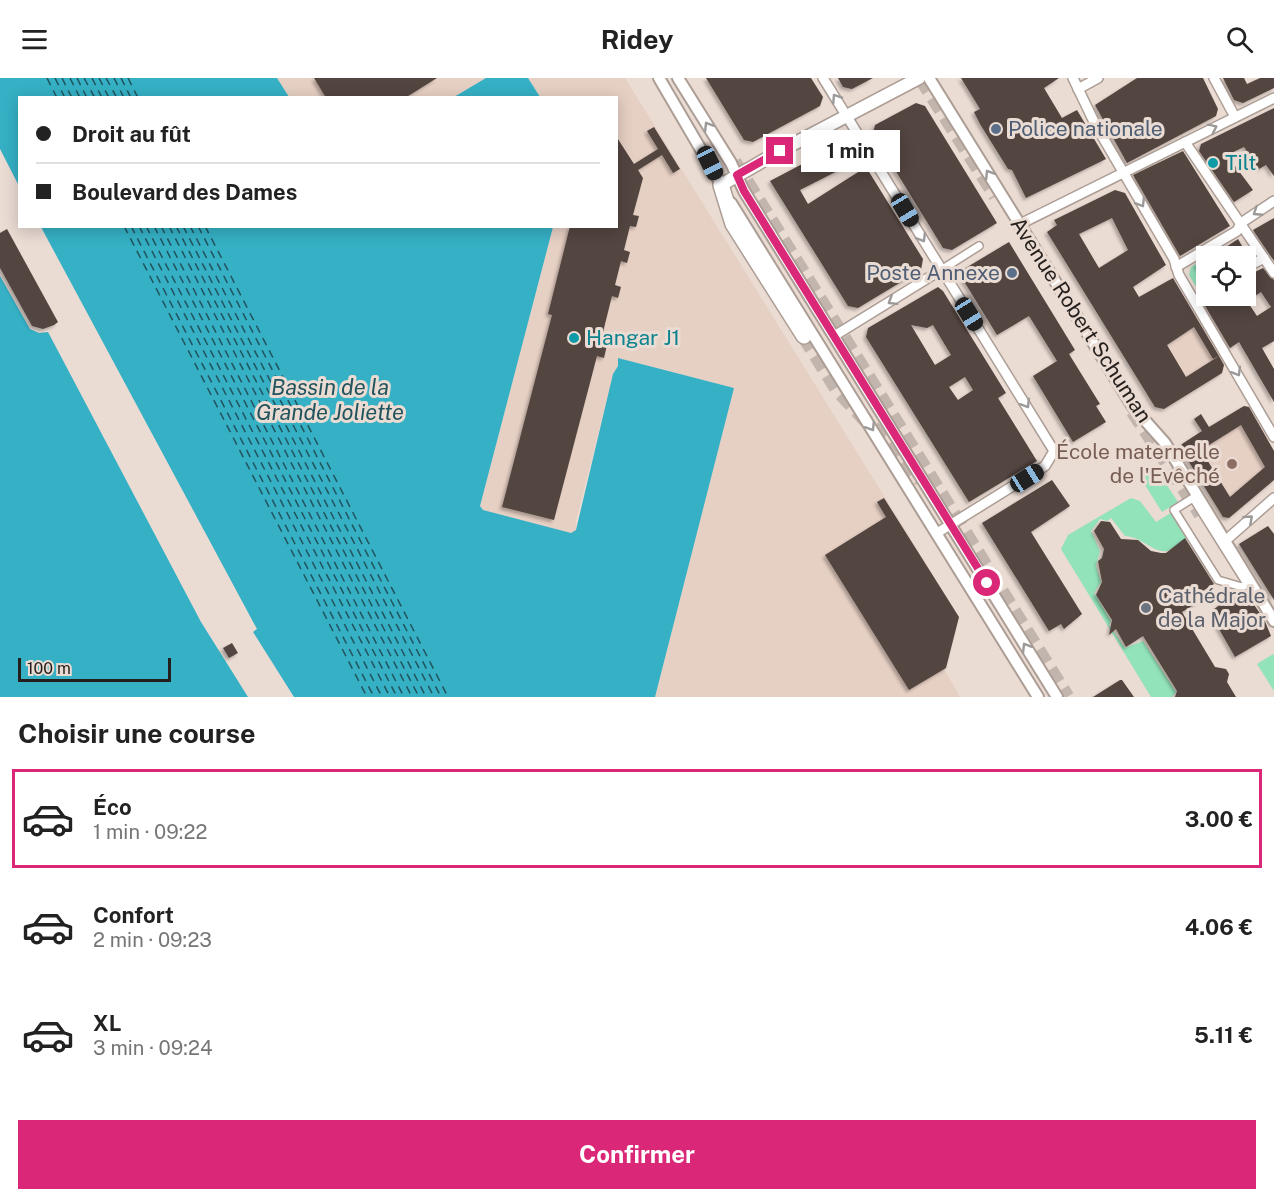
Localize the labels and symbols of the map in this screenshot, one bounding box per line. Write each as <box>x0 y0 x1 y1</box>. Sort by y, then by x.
one-way arrow <box>832 93 843 104</box>
place label: Police nationale <box>1008 116 1163 141</box>
one-way arrow <box>703 122 715 132</box>
marker: Police nationale <box>989 122 1003 136</box>
one-way arrow <box>1206 124 1217 136</box>
callout: 1 min <box>801 130 900 172</box>
route end <box>766 137 793 164</box>
car <box>694 143 726 183</box>
place label: Tilt <box>1225 150 1257 175</box>
marker: Tilt <box>1206 156 1220 170</box>
one-way arrow <box>985 170 996 181</box>
car <box>888 190 922 230</box>
one-way arrow <box>1134 197 1146 207</box>
one-way arrow <box>1253 205 1264 216</box>
street label: Avenue Robert Schuman <box>1006 212 1157 427</box>
one-way arrow <box>915 232 927 242</box>
place label: Poste Annexe <box>866 260 1000 285</box>
marker: Poste Annexe <box>1005 266 1019 280</box>
one-way arrow <box>888 293 898 305</box>
car <box>952 294 986 334</box>
place label: Hangar J1 <box>586 325 680 350</box>
marker: Hangar J1 <box>567 331 581 345</box>
one-way arrow <box>1229 366 1241 376</box>
water label: Bassin de la Grande Joliette <box>256 374 404 425</box>
one-way arrow <box>1018 398 1030 408</box>
one-way arrow <box>864 421 875 432</box>
place label: École maternelle de l'Evêché <box>1056 439 1220 488</box>
marker: École maternelle de l'Evêché <box>1225 457 1239 471</box>
car <box>1007 461 1047 495</box>
one-way arrow <box>1243 515 1253 526</box>
route start <box>973 569 1000 596</box>
place label: Cathédrale de la Major <box>1158 583 1266 632</box>
marker: Cathédrale de la Major <box>1139 601 1153 615</box>
one-way arrow <box>1022 643 1034 653</box>
scale bar <box>18 655 171 682</box>

